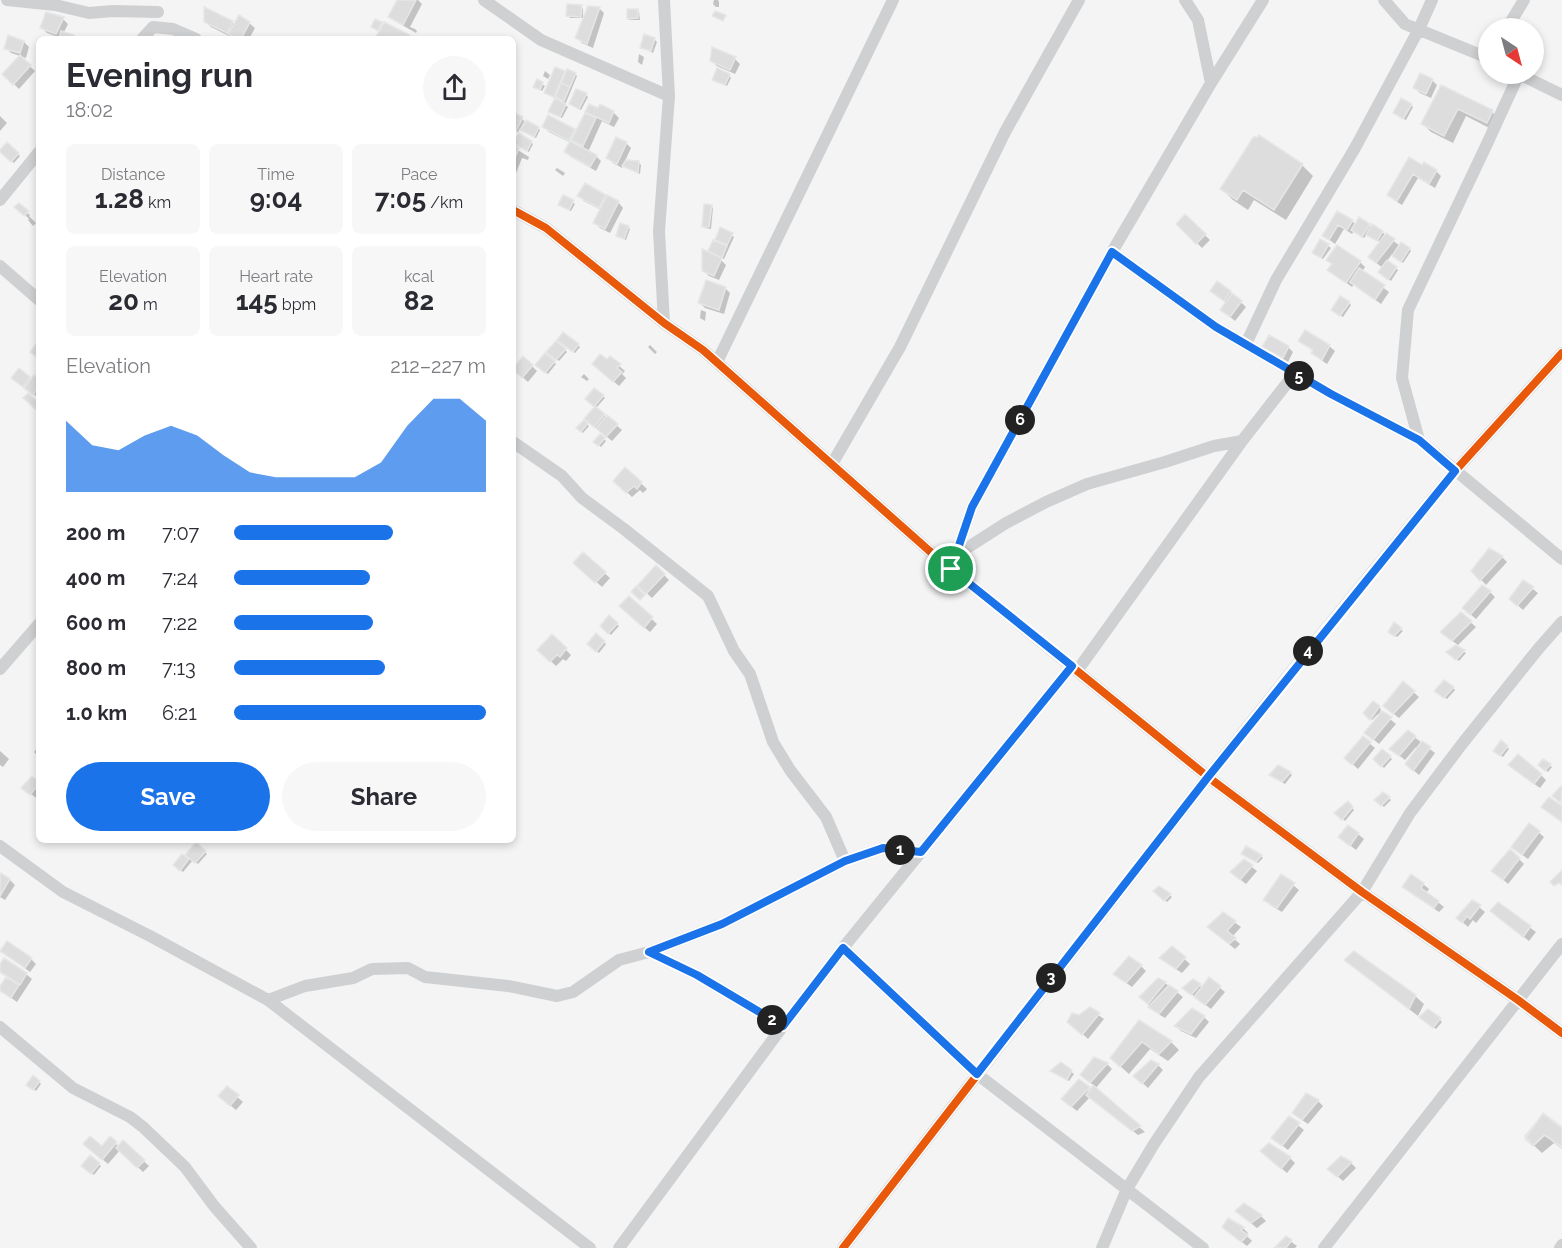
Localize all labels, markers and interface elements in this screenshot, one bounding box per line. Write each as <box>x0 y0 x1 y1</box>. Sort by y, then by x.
north arrow <box>1478 18 1544 84</box>
map controls <box>1478 18 1544 84</box>
text: Evening run <box>66 56 253 95</box>
button: share <box>423 56 486 119</box>
text: 18:02 <box>66 98 113 122</box>
text: Distance <box>101 165 165 184</box>
text: Time <box>257 165 295 184</box>
text: Pace <box>401 165 437 184</box>
text: 1.28 <box>95 184 144 214</box>
text: 9:04 <box>250 184 302 214</box>
text: 7:05 <box>375 184 426 214</box>
text: km <box>144 193 171 212</box>
text: /km <box>426 193 463 212</box>
text: Elevation <box>99 267 167 286</box>
text: Heart rate <box>239 267 313 286</box>
text: kcal <box>404 267 434 286</box>
text: 20 <box>108 286 139 316</box>
text: 145 <box>236 286 278 316</box>
text: 82 <box>404 286 434 316</box>
text: m <box>139 295 158 314</box>
text: bpm <box>278 295 316 314</box>
text: Elevation <box>66 354 151 378</box>
text: 212–227 m <box>390 354 486 378</box>
pin: 5 <box>1284 361 1314 391</box>
text: 5 <box>1295 366 1303 385</box>
pin: 6 <box>1005 405 1035 435</box>
text: 6 <box>1015 410 1025 429</box>
text: 200 m <box>66 521 125 545</box>
text: 7:07 <box>162 521 199 545</box>
pin <box>925 543 976 594</box>
icon: arrive <box>934 552 967 585</box>
text: 400 m <box>66 566 125 590</box>
text: 7:24 <box>162 566 198 590</box>
text: 600 m <box>66 611 126 635</box>
text: 7:22 <box>162 611 197 635</box>
pin: 4 <box>1293 636 1323 666</box>
text: 4 <box>1303 641 1313 660</box>
text: 800 m <box>66 656 126 680</box>
text: 7:13 <box>162 656 196 680</box>
text: 1.0 km <box>66 701 127 725</box>
text: 6:21 <box>162 701 197 725</box>
button: Save <box>66 762 270 831</box>
button: Share <box>282 762 486 831</box>
pin: 1 <box>885 835 915 865</box>
text: 1 <box>896 840 904 859</box>
pin: 3 <box>1036 963 1066 993</box>
text: 3 <box>1047 968 1055 987</box>
pin: 2 <box>757 1005 787 1035</box>
text: 2 <box>767 1010 777 1029</box>

